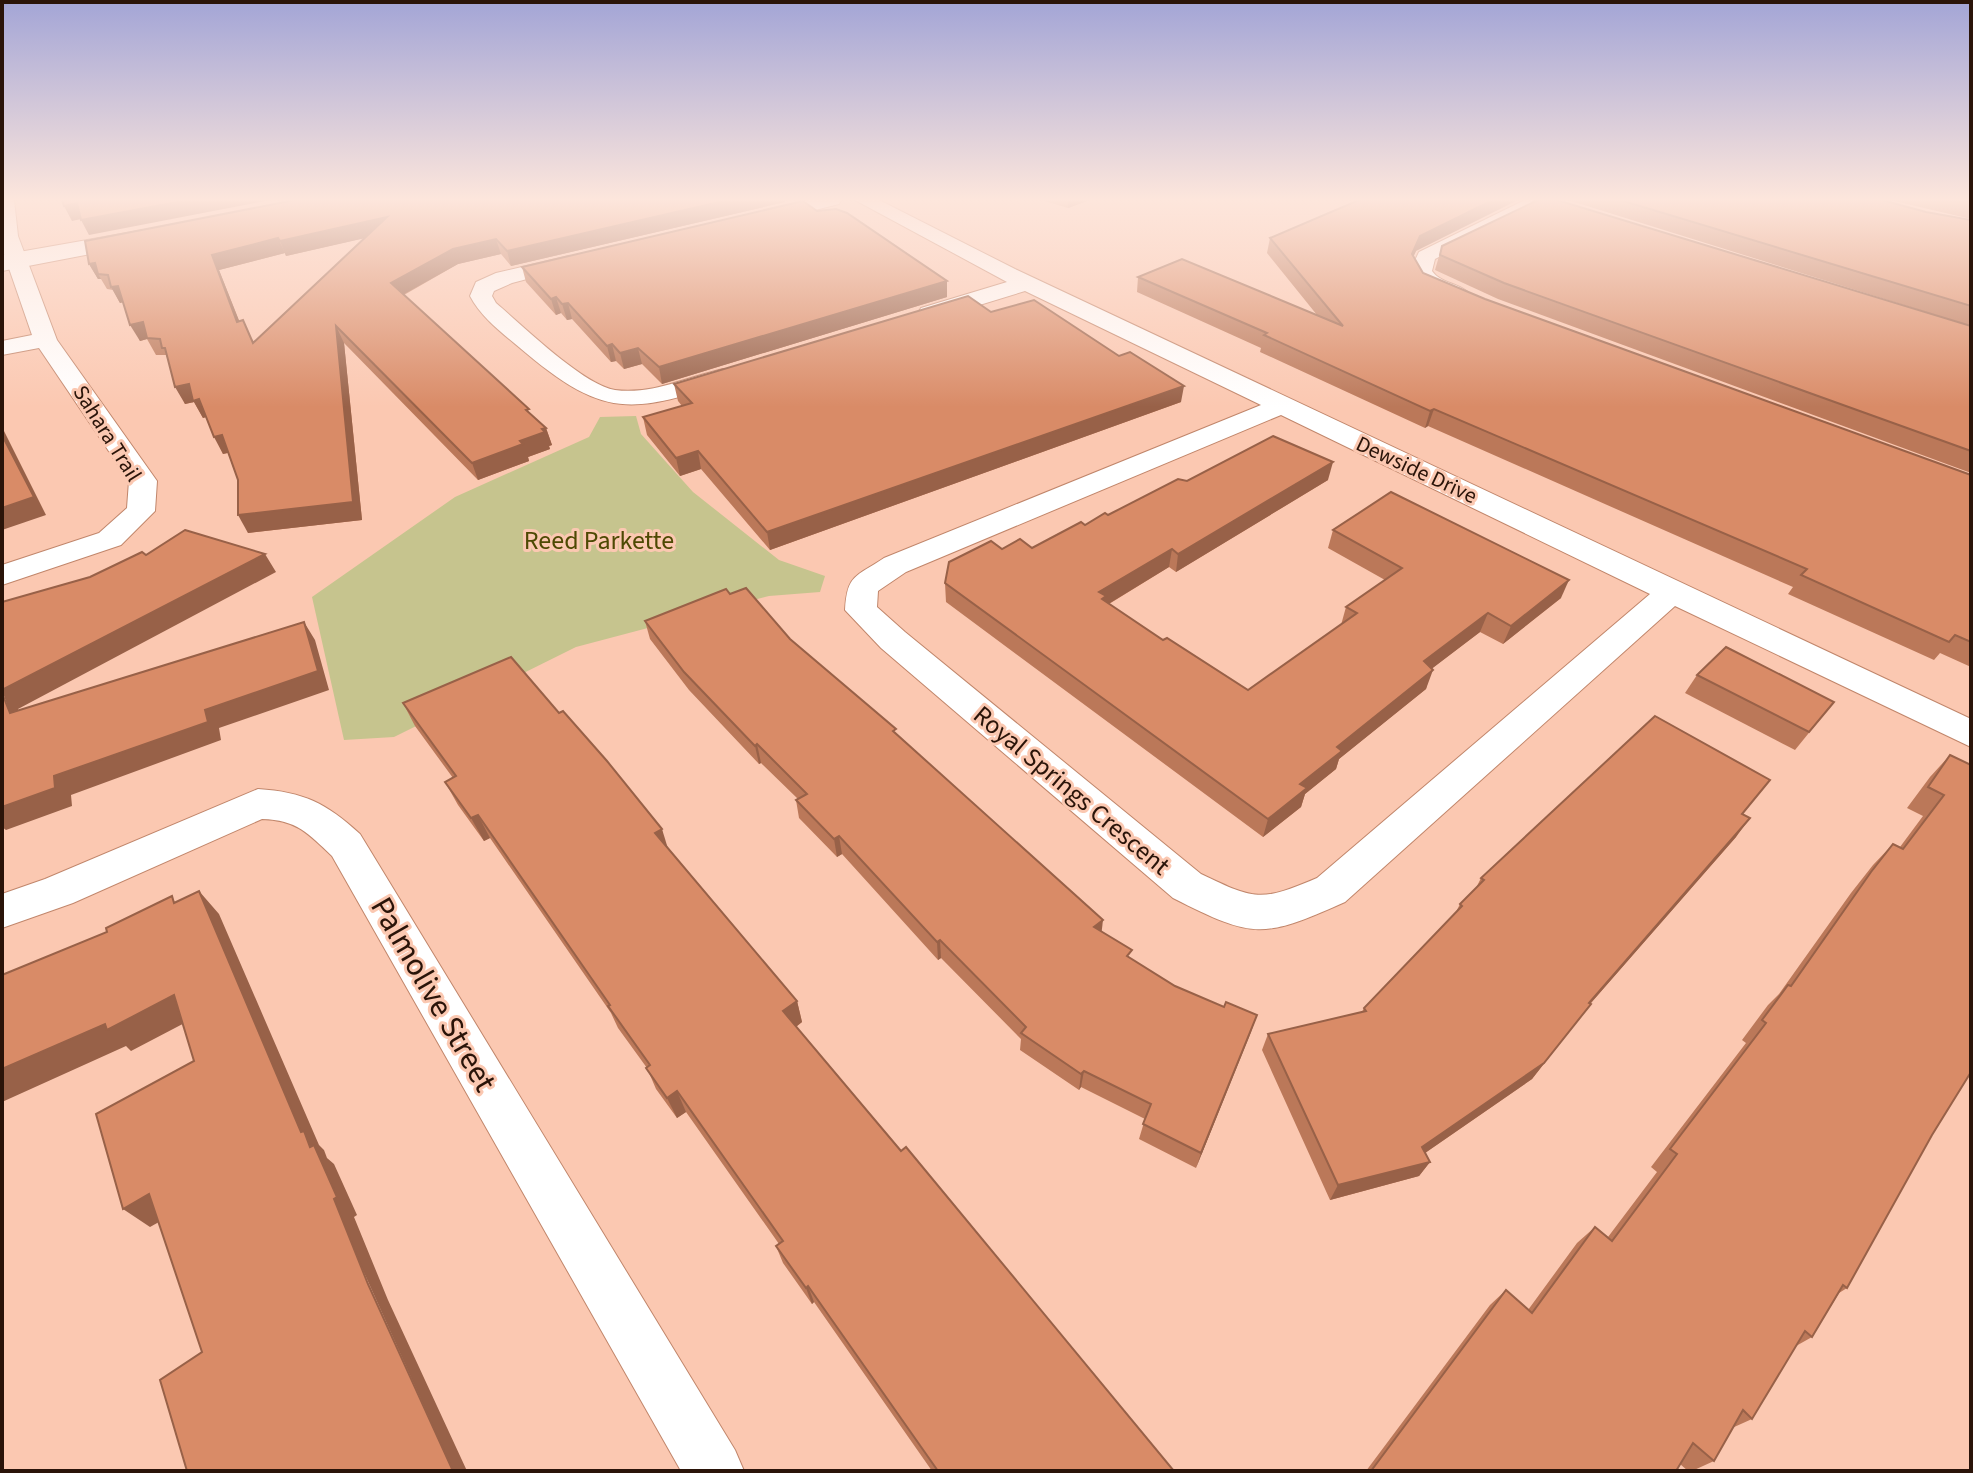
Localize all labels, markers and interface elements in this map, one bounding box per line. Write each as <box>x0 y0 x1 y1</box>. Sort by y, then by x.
street label: Sahara Trail <box>65 379 149 488</box>
street label: Dewside Drive <box>1351 428 1482 512</box>
park label: Reed Parkette <box>524 522 674 559</box>
street label: Royal Springs Crescent <box>965 697 1178 884</box>
street label: Palmolive Street <box>359 889 508 1101</box>

